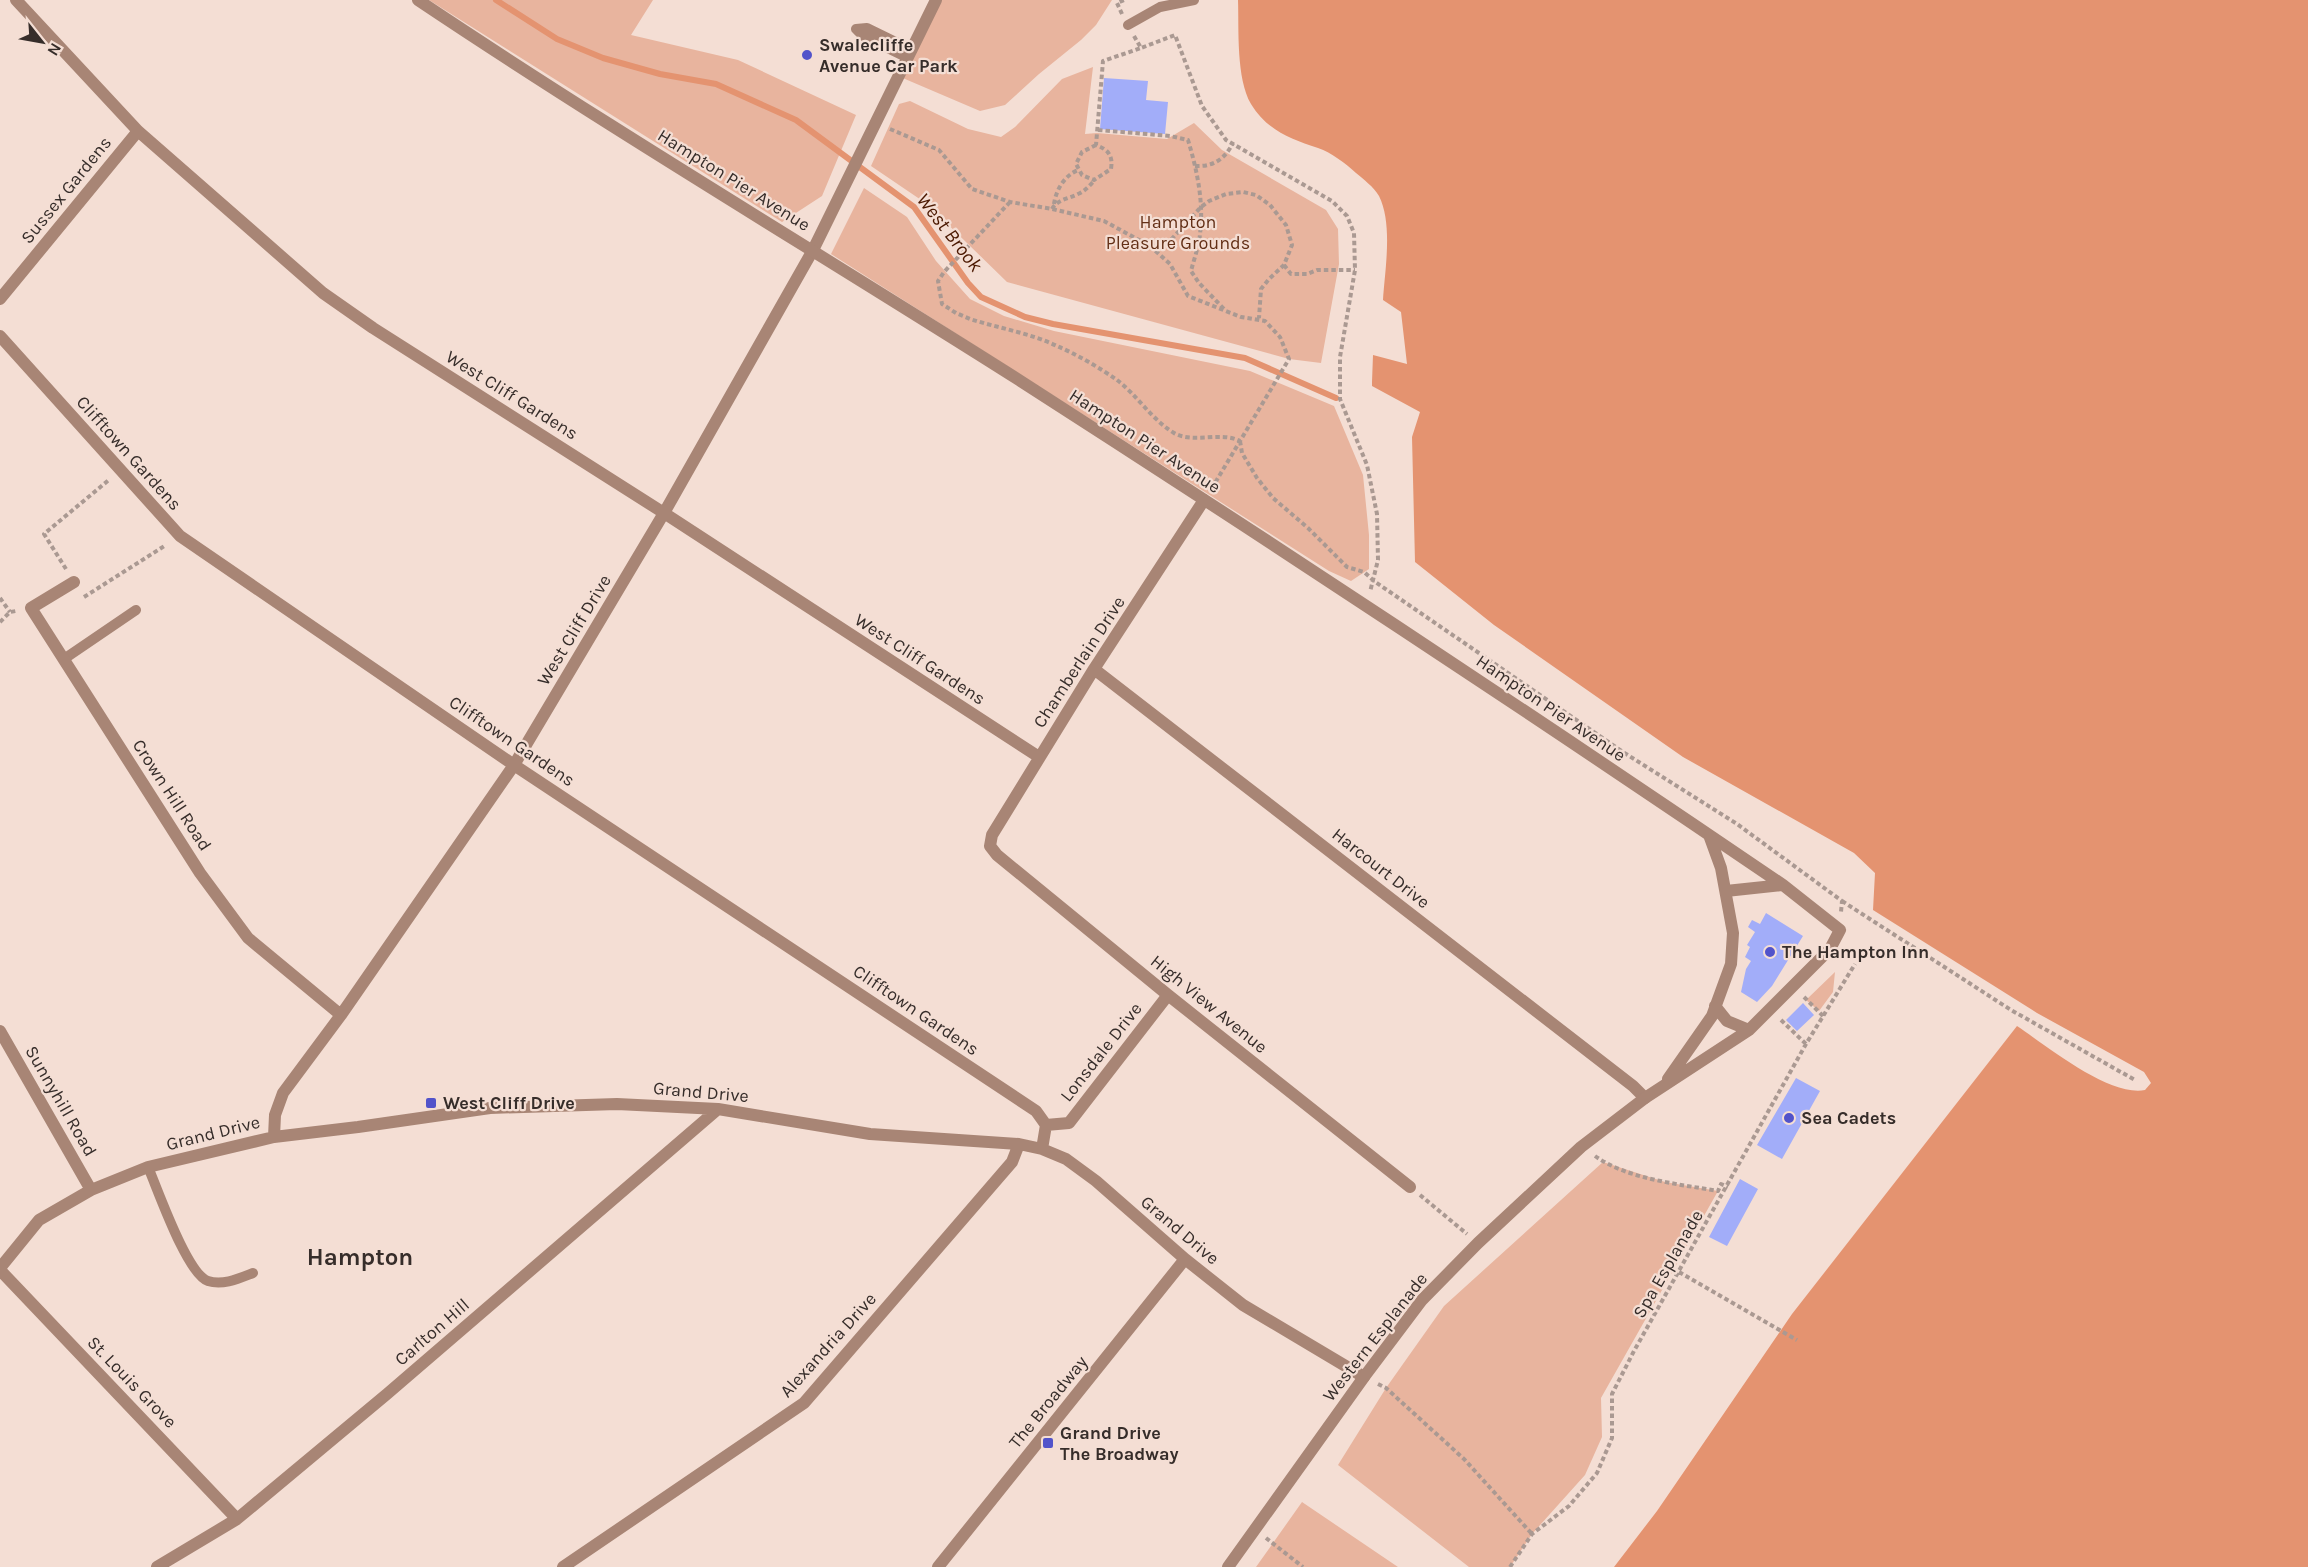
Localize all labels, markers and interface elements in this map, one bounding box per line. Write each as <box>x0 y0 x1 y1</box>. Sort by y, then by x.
north arrow <box>12 12 72 72</box>
place label: Swalecliffe Avenue Car Park <box>819 34 958 77</box>
text: N <box>43 40 66 59</box>
marker: Swalecliffe Avenue Car Park <box>800 48 814 62</box>
street label: Hampton Pier Avenue <box>654 124 814 236</box>
street label: Sussex Gardens <box>16 132 116 248</box>
water label: West Brook <box>912 189 988 277</box>
park label: Hampton Pleasure Grounds <box>1106 211 1250 254</box>
street label: West Cliff Gardens <box>442 346 582 444</box>
street label: Hampton Pier Avenue <box>1065 384 1225 498</box>
street label: Clifftown Gardens <box>72 391 186 515</box>
street label: West Cliff Drive <box>532 571 616 689</box>
street label: Chamberlain Drive <box>1028 592 1130 732</box>
street label: West Cliff Gardens <box>850 609 990 709</box>
street label: Hampton Pier Avenue <box>1472 650 1630 766</box>
street label: Clifftown Gardens <box>445 691 579 791</box>
street label: Crown Hill Road <box>128 735 216 855</box>
street label: Harcourt Drive <box>1328 823 1434 913</box>
place label: The Hampton Inn <box>1782 941 1929 963</box>
marker: The Hampton Inn <box>1763 945 1777 959</box>
street label: High View Avenue <box>1146 950 1272 1058</box>
street label: Clifftown Gardens <box>849 960 983 1060</box>
street label: Lonsdale Drive <box>1055 998 1147 1106</box>
street label: Sunnyhill Road <box>20 1042 102 1160</box>
street label: Grand Drive <box>652 1077 750 1107</box>
place label: West Cliff Drive <box>443 1092 575 1114</box>
marker: West Cliff Drive <box>424 1096 438 1110</box>
place label: Sea Cadets <box>1801 1107 1896 1129</box>
street label: Grand Drive <box>164 1111 262 1155</box>
marker: Sea Cadets <box>1782 1111 1796 1125</box>
street label: Grand Drive <box>1136 1191 1224 1269</box>
street label: Spa Esplanade <box>1628 1206 1708 1322</box>
district label: Hampton <box>307 1243 413 1271</box>
street label: Western Esplanade <box>1318 1268 1432 1406</box>
street label: Alexandria Drive <box>775 1288 881 1402</box>
street label: Carlton Hill <box>390 1294 474 1370</box>
street label: St. Louis Grove <box>83 1331 181 1433</box>
street label: The Broadway <box>1004 1351 1092 1453</box>
place label: Grand Drive The Broadway <box>1060 1422 1179 1465</box>
marker: Grand Drive The Broadway <box>1041 1436 1055 1450</box>

